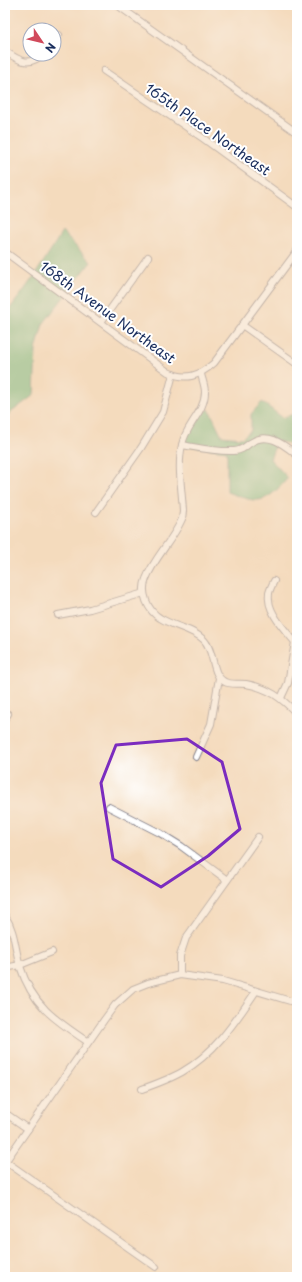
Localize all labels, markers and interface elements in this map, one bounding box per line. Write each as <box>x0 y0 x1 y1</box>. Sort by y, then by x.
north arrow <box>22 22 62 62</box>
text: N <box>41 40 60 57</box>
street label: 165th Place Northeast <box>141 78 275 181</box>
street label: 168th Avenue Northeast <box>36 256 180 369</box>

